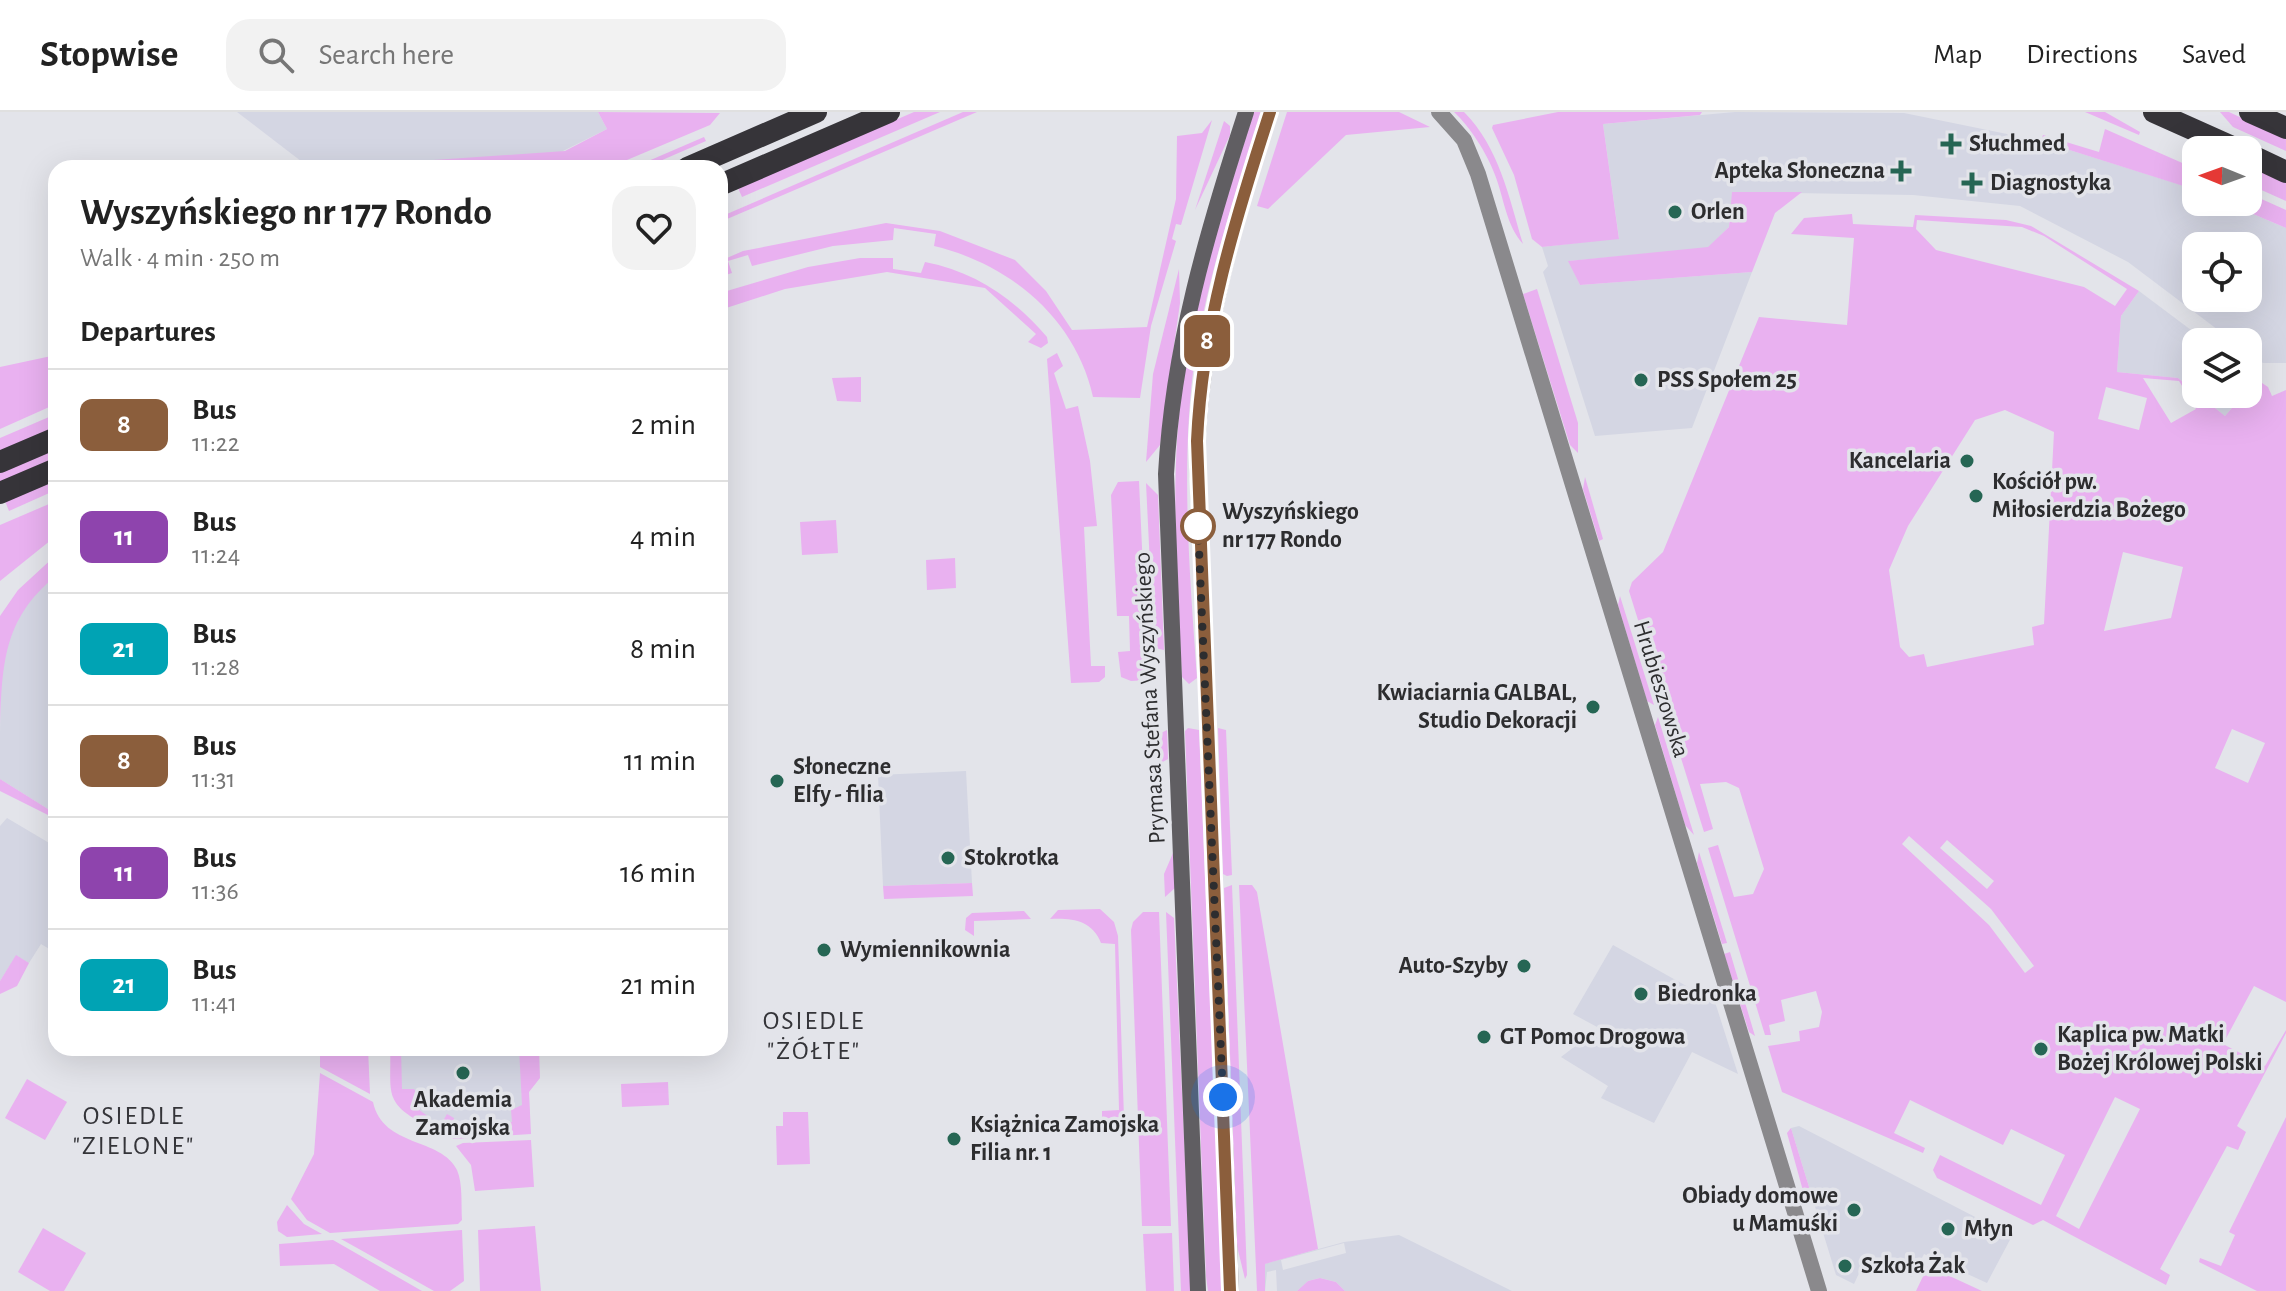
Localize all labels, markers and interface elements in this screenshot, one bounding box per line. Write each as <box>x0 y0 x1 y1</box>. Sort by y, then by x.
search box <box>226 19 786 91</box>
icon: search <box>254 33 298 77</box>
text: Stopwise <box>40 36 178 74</box>
text: Search here <box>318 40 454 70</box>
text: Map <box>1933 41 1982 69</box>
text: Directions <box>2026 41 2138 69</box>
text: Saved <box>2182 41 2246 69</box>
place label: Słuchmed <box>1969 132 2066 156</box>
marker: Słuchmed <box>1940 133 1962 155</box>
north arrow <box>2182 136 2262 216</box>
map controls <box>2182 136 2262 408</box>
place label: Apteka Słoneczna <box>1715 159 1885 183</box>
marker: Apteka Słoneczna <box>1892 162 1910 180</box>
place label: Diagnostyka <box>1990 171 2111 195</box>
marker: Diagnostyka <box>1961 172 1983 194</box>
button: heart <box>612 186 696 270</box>
text: Wyszyńskiego nr 177 Rondo <box>80 194 492 232</box>
place label: Orlen <box>1691 200 1745 224</box>
marker: Orlen <box>1666 203 1684 221</box>
button: locate <box>2182 232 2262 312</box>
text: Walk · 4 min · 250 m <box>80 245 280 271</box>
line badge: 8 <box>1181 315 1233 367</box>
text: Departures <box>80 317 216 347</box>
text: 8 <box>1200 327 1214 355</box>
button: layers <box>2182 328 2262 408</box>
place label: PSS Społem 25 <box>1657 368 1797 392</box>
marker: PSS Społem 25 <box>1632 371 1650 389</box>
text: Bus <box>192 395 237 425</box>
text: 2 min <box>631 410 696 440</box>
text: 8 <box>117 411 131 439</box>
text: 11:22 <box>192 430 240 456</box>
place label: Kancelaria <box>1849 449 1951 473</box>
marker: Kancelaria <box>1958 452 1976 470</box>
place label: Kościół pw. Miłosierdzia Bożego <box>1992 470 2186 522</box>
marker: Kościół pw. Miłosierdzia Bożego <box>1967 487 1985 505</box>
place label: Wyszyńskiego nr 177 Rondo <box>1222 500 1359 552</box>
text: Bus <box>192 507 237 537</box>
marker: Wyszyńskiego nr 177 Rondo <box>1181 509 1215 543</box>
text: 4 min <box>630 522 696 552</box>
text: 11 <box>114 523 134 551</box>
text: 11:24 <box>192 542 240 568</box>
street label: Prymasa Stefana Wyszyńskiego <box>1130 552 1170 844</box>
street label: Hrubieszowska <box>1629 618 1693 760</box>
text: Bus <box>192 619 237 649</box>
text: 8 min <box>630 634 696 664</box>
text: 21 <box>112 635 136 663</box>
text: 11:28 <box>192 654 240 680</box>
place label: Kwiaciarnia GALBAL, Studio Dekoracji <box>1377 681 1577 733</box>
marker: Kwiaciarnia GALBAL, Studio Dekoracji <box>1584 698 1602 716</box>
text: Bus <box>192 731 237 761</box>
text: 11 min <box>624 746 696 776</box>
text: 8 <box>117 747 131 775</box>
place label: Słoneczne Elfy - filia <box>793 755 891 807</box>
text: 11:31 <box>192 766 236 792</box>
marker: Słoneczne Elfy - filia <box>768 772 786 790</box>
text: Bus <box>192 843 237 873</box>
place label: Stokrotka <box>964 846 1059 870</box>
marker: Stokrotka <box>939 849 957 867</box>
text: 16 min <box>620 858 696 888</box>
text: 11 <box>114 859 134 887</box>
text: 11:36 <box>192 878 239 904</box>
place label: Wymiennikownia <box>840 938 1011 962</box>
marker: Wymiennikownia <box>815 941 833 959</box>
place label: Auto-Szyby <box>1399 954 1508 978</box>
text: Bus <box>192 955 237 985</box>
marker: Auto-Szyby <box>1515 957 1533 975</box>
text: 21 min <box>620 970 696 1000</box>
text: 21 <box>112 971 136 999</box>
place label: Biedronka <box>1657 982 1757 1006</box>
marker: Biedronka <box>1632 985 1650 1003</box>
text: 11:41 <box>192 990 237 1016</box>
district label: OSIEDLE "ŻÓŁTE" <box>763 1008 865 1064</box>
place label: Kaplica pw. Matki Bożej Królowej Polski <box>2057 1023 2263 1075</box>
place label: GT Pomoc Drogowa <box>1500 1025 1686 1049</box>
marker: GT Pomoc Drogowa <box>1475 1028 1493 1046</box>
marker: Kaplica pw. Matki Bożej Królowej Polski <box>2032 1040 2050 1058</box>
marker: Akademia Zamojska <box>454 1064 472 1082</box>
your location <box>1203 1077 1243 1117</box>
place label: Akademia Zamojska <box>414 1088 512 1140</box>
district label: OSIEDLE "ZIELONE" <box>73 1103 195 1159</box>
place label: Książnica Zamojska Filia nr. 1 <box>970 1113 1159 1165</box>
marker: Książnica Zamojska Filia nr. 1 <box>945 1130 963 1148</box>
place label: Obiady domowe u Mamuśki <box>1682 1184 1838 1236</box>
marker: Obiady domowe u Mamuśki <box>1845 1201 1863 1219</box>
place label: Młyn <box>1964 1217 2013 1241</box>
marker: Młyn <box>1939 1220 1957 1238</box>
place label: Szkoła Żak <box>1861 1251 1965 1278</box>
marker: Szkoła Żak <box>1836 1257 1854 1275</box>

